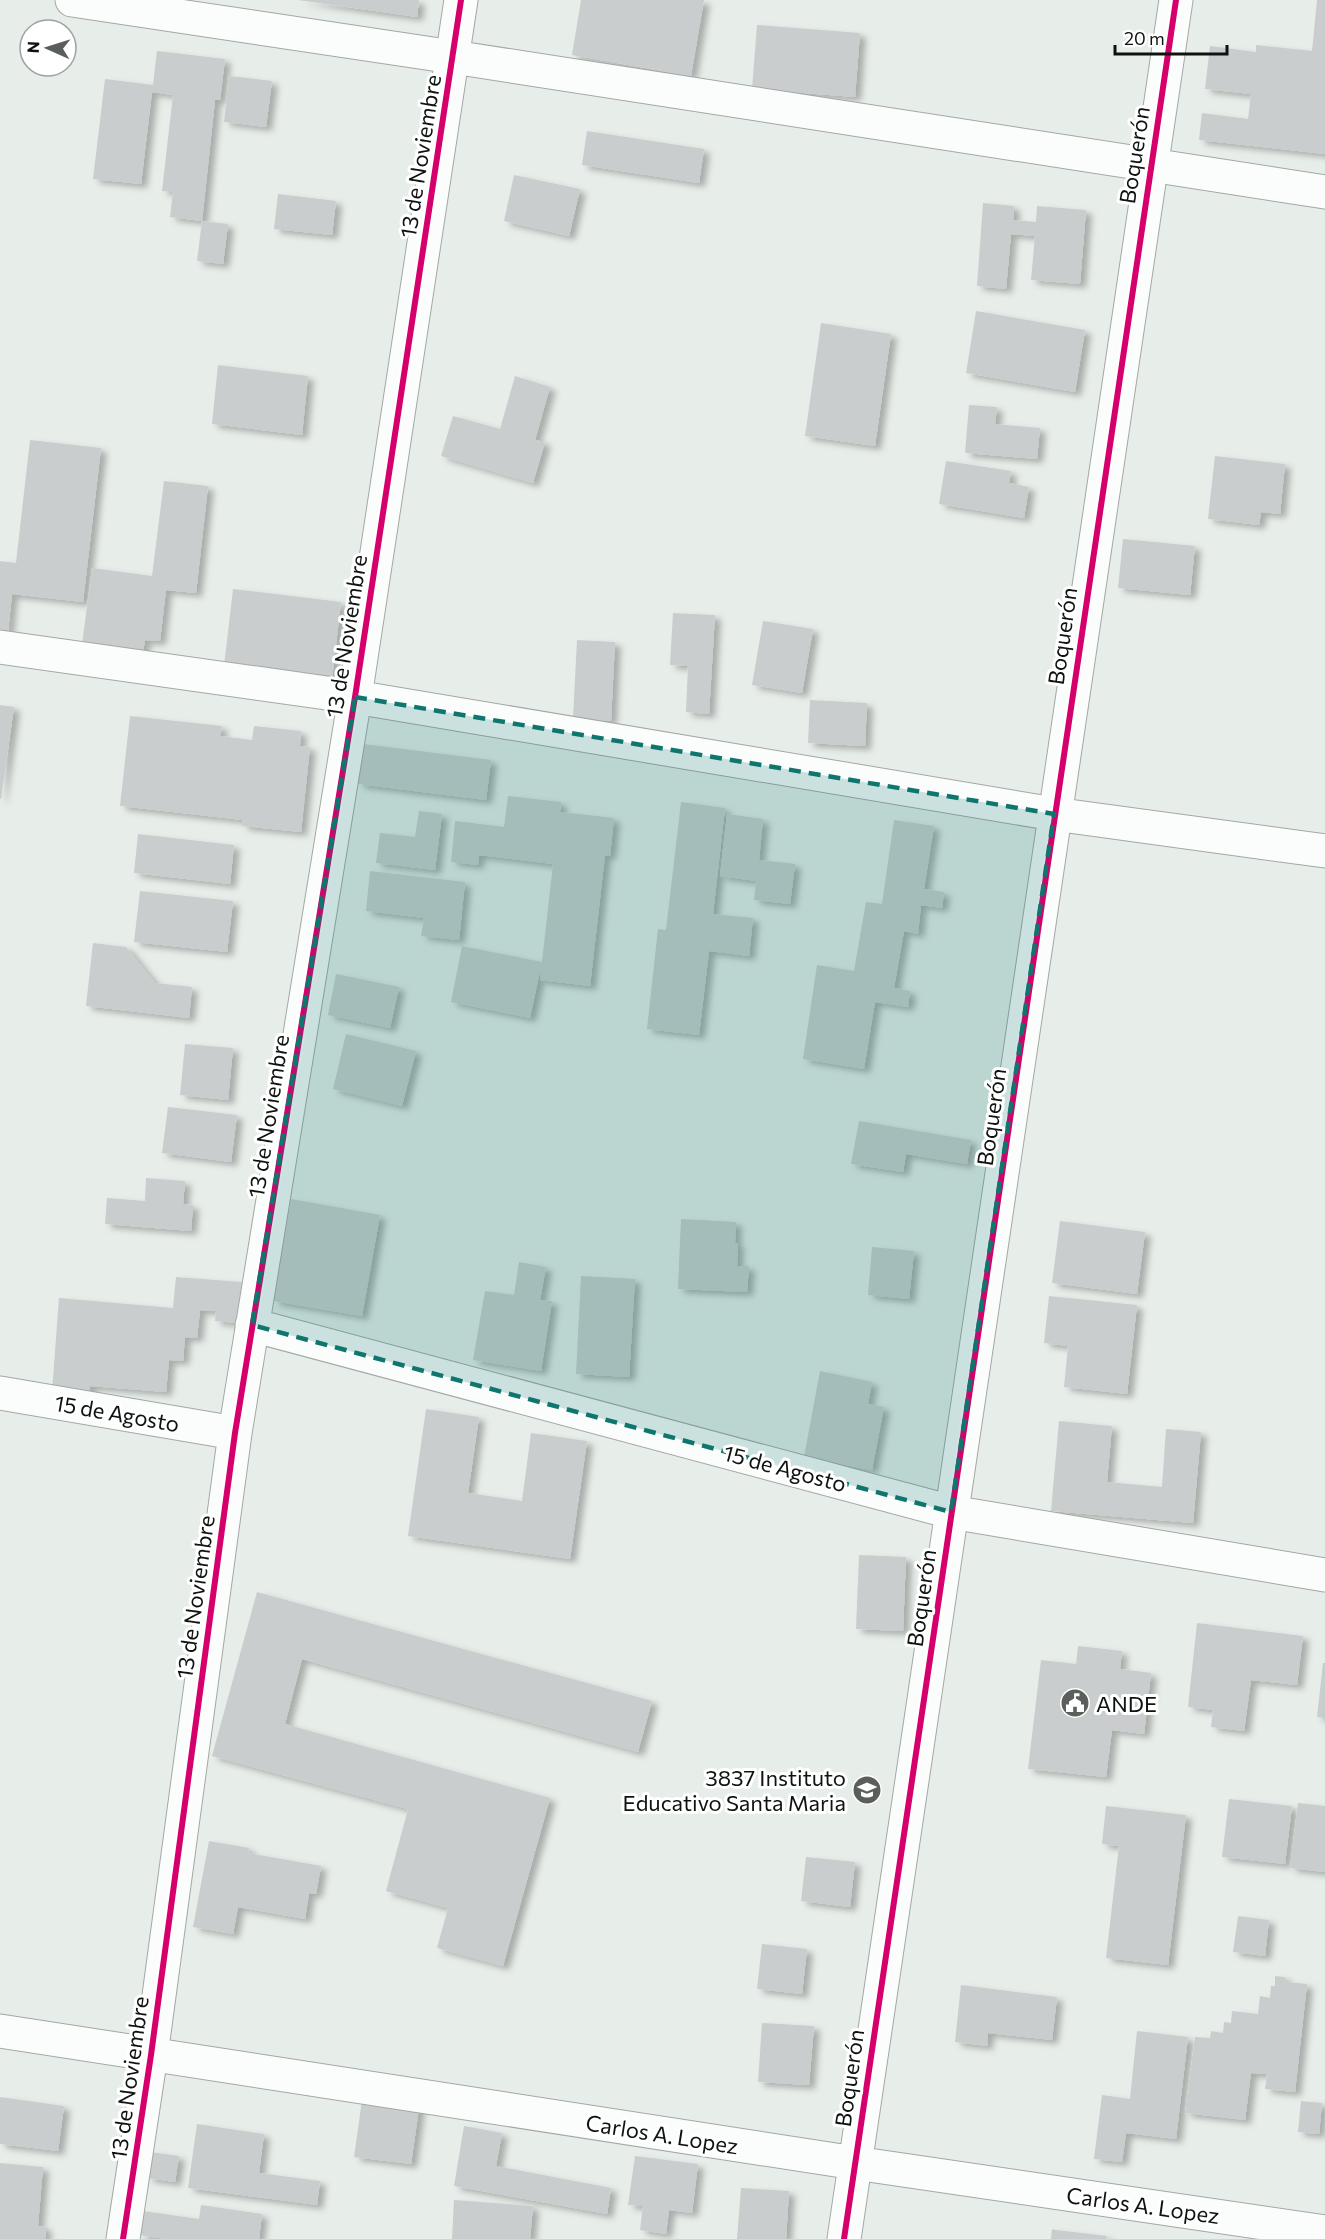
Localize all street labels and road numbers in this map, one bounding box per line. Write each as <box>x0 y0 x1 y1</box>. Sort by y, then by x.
street label: 13 de Noviembre <box>394 72 446 240</box>
street label: Boquerón <box>1113 104 1155 206</box>
street label: 13 de Noviembre <box>320 552 372 720</box>
street label: Boquerón <box>1042 585 1082 687</box>
street label: 13 de Noviembre <box>242 1032 294 1200</box>
street label: Boquerón <box>971 1066 1011 1168</box>
street label: 15 de Agosto <box>53 1389 181 1437</box>
street label: 15 de Agosto <box>721 1439 849 1497</box>
street label: 13 de Noviembre <box>170 1514 220 1680</box>
street label: Boquerón <box>901 1547 941 1649</box>
street label: 13 de Noviembre <box>104 1995 154 2161</box>
street label: Boquerón <box>829 2027 869 2129</box>
street label: Carlos A. Lopez <box>584 2109 740 2159</box>
street label: Carlos A. Lopez <box>1065 2181 1221 2229</box>

